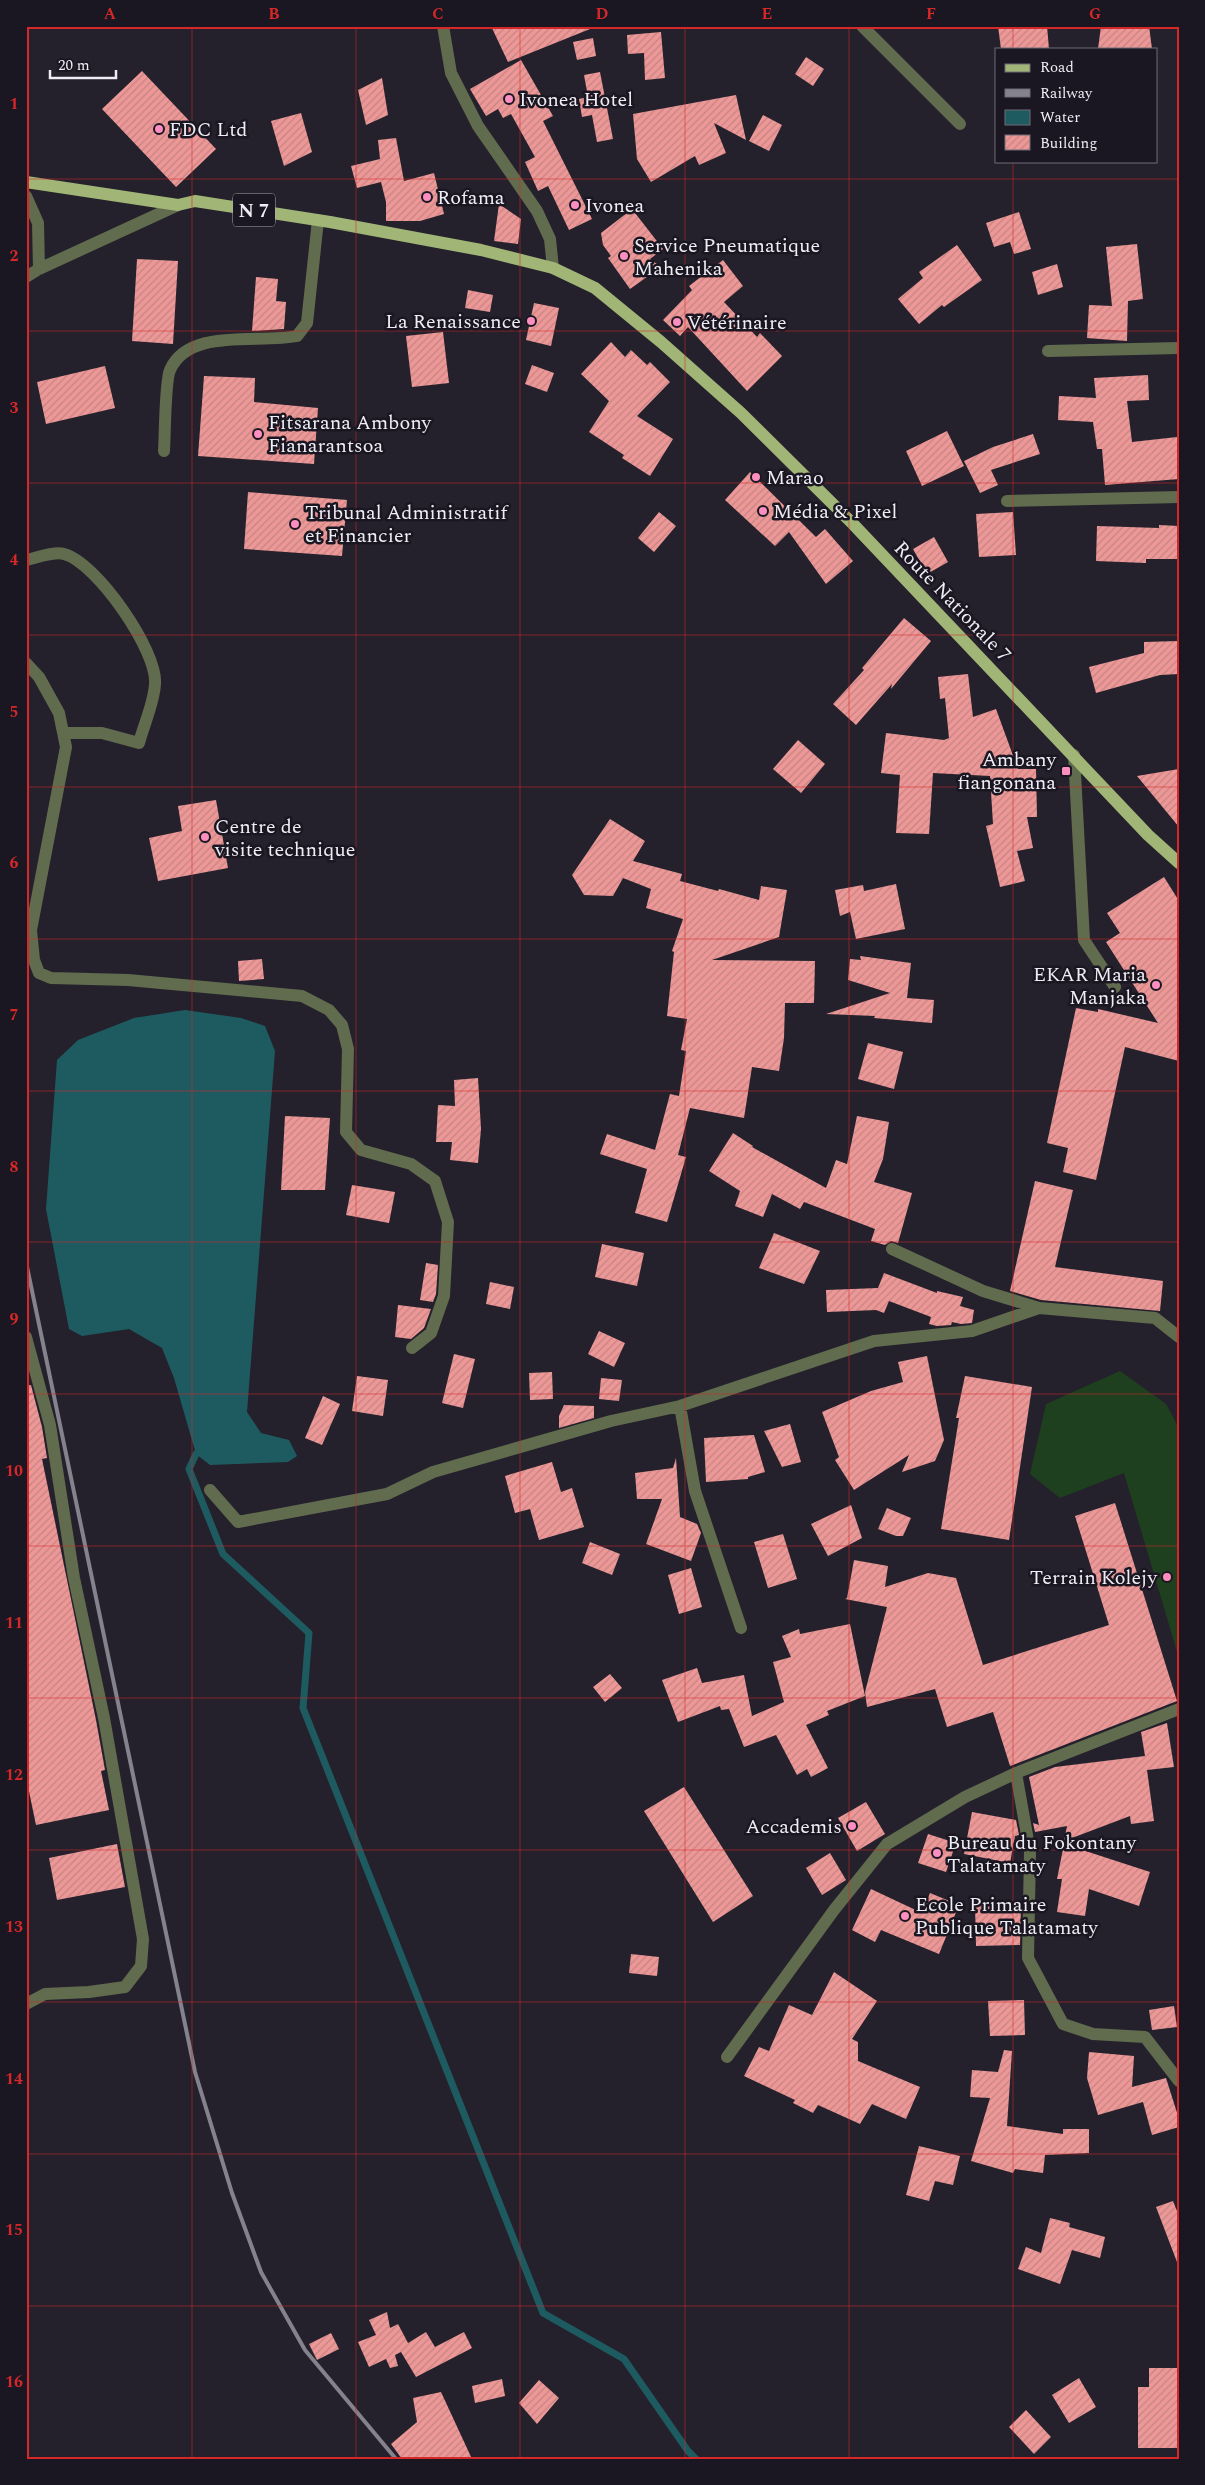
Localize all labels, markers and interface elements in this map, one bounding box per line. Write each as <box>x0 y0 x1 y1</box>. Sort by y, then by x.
text: A <box>104 2 117 26</box>
text: B <box>268 2 280 26</box>
text: C <box>432 2 444 26</box>
text: D <box>596 2 609 26</box>
text: E <box>762 2 772 26</box>
text: F <box>926 2 936 26</box>
text: G <box>1089 2 1101 26</box>
scale bar <box>50 48 116 80</box>
legend <box>995 48 1158 162</box>
text: 20 m <box>58 54 90 77</box>
text: Road <box>1040 56 1074 79</box>
text: Railway <box>1040 82 1093 105</box>
place label: Ivonea Hotel <box>519 85 633 115</box>
text: 1 <box>10 92 18 116</box>
marker: Ivonea Hotel <box>503 93 515 105</box>
text: Water <box>1040 106 1080 129</box>
place label: FDC Ltd <box>169 115 247 145</box>
marker: FDC Ltd <box>153 123 165 135</box>
text: Building <box>1040 132 1097 155</box>
place label: Rofama <box>437 183 505 213</box>
marker: Rofama <box>421 191 433 203</box>
place label: Ivonea <box>585 191 645 221</box>
road number: N 7 <box>233 194 275 226</box>
marker: Ivonea <box>569 199 581 211</box>
place label: Service Pneumatique Mahenika <box>634 231 820 284</box>
text: 2 <box>10 244 19 268</box>
marker: Service Pneumatique Mahenika <box>618 250 630 262</box>
place label: La Renaissance <box>385 307 521 337</box>
place label: Vétérinaire <box>687 308 787 338</box>
marker: La Renaissance <box>525 315 537 327</box>
marker: Vétérinaire <box>671 316 683 328</box>
text: 3 <box>10 396 19 420</box>
place label: Fitsarana Ambony Fianarantsoa <box>268 408 433 461</box>
marker: Fitsarana Ambony Fianarantsoa <box>252 428 264 440</box>
place label: Marao <box>766 463 824 493</box>
marker: Marao <box>750 471 762 483</box>
place label: Média & Pixel <box>773 497 897 527</box>
place label: Tribunal Administratif et Financier <box>305 498 510 551</box>
marker: Média & Pixel <box>757 505 769 517</box>
marker: Tribunal Administratif et Financier <box>289 518 301 530</box>
street label: Route Nationale 7 <box>886 534 1018 669</box>
text: 4 <box>10 548 19 572</box>
text: 5 <box>10 700 18 724</box>
place label: Ambany fiangonana <box>957 745 1057 798</box>
marker: Ambany fiangonana <box>1060 765 1072 777</box>
place label: Centre de visite technique <box>214 812 355 865</box>
marker: Centre de visite technique <box>199 831 211 843</box>
text: 6 <box>10 851 19 875</box>
place label: EKAR Maria Manjaka <box>1033 960 1146 1013</box>
marker: EKAR Maria Manjaka <box>1150 979 1162 991</box>
text: 7 <box>10 1003 19 1027</box>
text: 8 <box>10 1155 19 1179</box>
text: 9 <box>10 1307 19 1331</box>
text: 10 <box>5 1459 23 1483</box>
place label: Terrain Kolejy <box>1030 1563 1158 1593</box>
marker: Terrain Kolejy <box>1161 1571 1173 1583</box>
text: 11 <box>5 1611 23 1635</box>
text: 12 <box>5 1763 23 1787</box>
place label: Accademis <box>746 1812 842 1842</box>
marker: Accademis <box>846 1820 858 1832</box>
place label: Bureau du Fokontany Talatamaty <box>947 1828 1137 1881</box>
marker: Bureau du Fokontany Talatamaty <box>931 1847 943 1859</box>
place label: Ecole Primaire Publique Talatamaty <box>915 1890 1099 1943</box>
marker: Ecole Primaire Publique Talatamaty <box>899 1910 911 1922</box>
text: 13 <box>5 1915 23 1939</box>
text: 14 <box>5 2067 23 2091</box>
text: 15 <box>5 2218 23 2242</box>
text: 16 <box>5 2370 23 2394</box>

